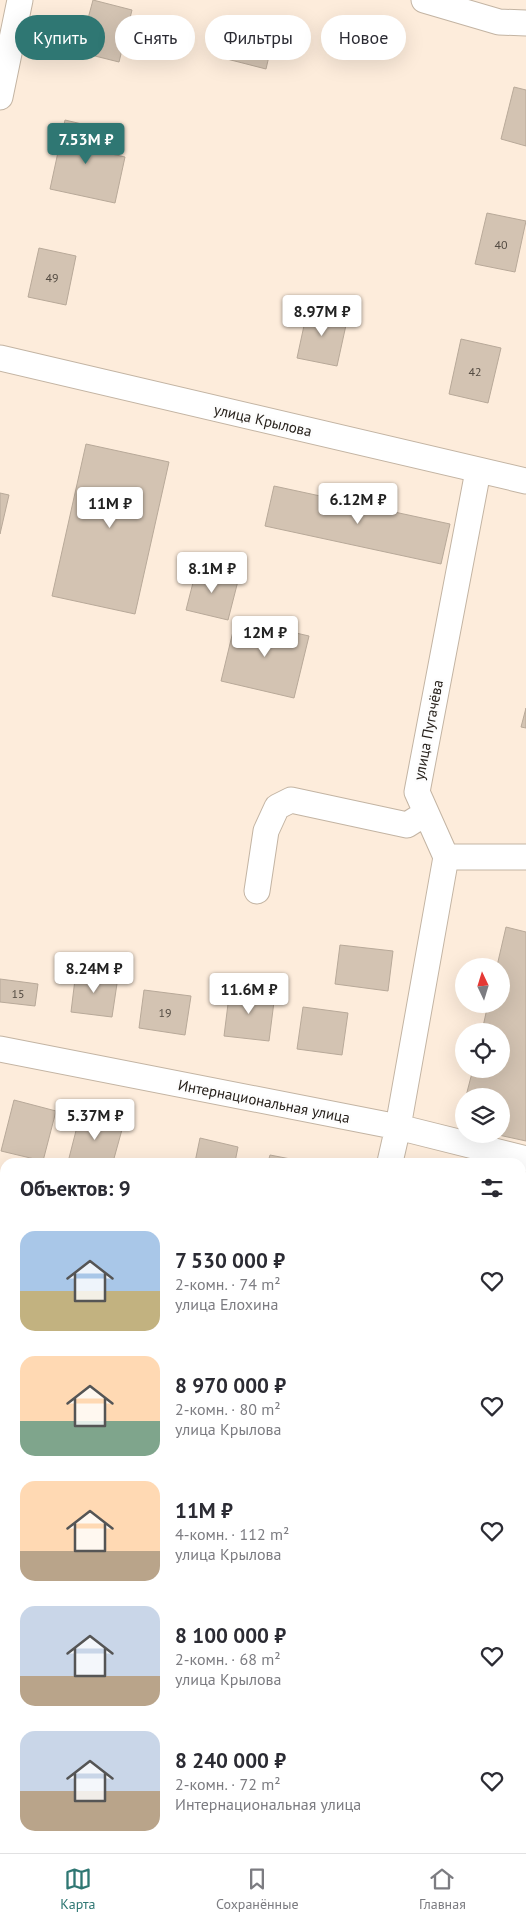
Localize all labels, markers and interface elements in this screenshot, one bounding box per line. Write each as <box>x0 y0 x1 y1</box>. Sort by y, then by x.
chip: Купить <box>15 15 105 60</box>
chip: Снять <box>115 15 195 60</box>
chip: Фильтры <box>205 15 311 60</box>
chip: Новое <box>321 15 406 60</box>
pin: 7.53M ₽ <box>40 122 132 165</box>
text: 7.53M ₽ <box>58 129 114 149</box>
house number: 40 <box>494 237 508 252</box>
house number: 49 <box>45 270 59 285</box>
pin: 8.97M ₽ <box>276 294 368 337</box>
text: 8.97M ₽ <box>293 301 351 321</box>
house number: 42 <box>468 364 482 379</box>
street label: улица Крылова <box>212 400 314 440</box>
pin: 6.12M ₽ <box>312 482 404 525</box>
pin: 11M ₽ <box>75 486 145 529</box>
text: 6.12M ₽ <box>329 489 387 509</box>
text: 11M ₽ <box>88 493 132 513</box>
pin: 8.1M ₽ <box>171 552 253 594</box>
text: 8.1M ₽ <box>188 558 236 578</box>
pin: 12M ₽ <box>230 616 300 658</box>
text: 12M ₽ <box>243 622 287 642</box>
street label: улица Пугачёва <box>409 678 447 782</box>
pin: 8.24M ₽ <box>48 952 140 994</box>
text: 8.24M ₽ <box>65 958 123 978</box>
north arrow <box>455 958 510 1012</box>
map controls <box>455 958 510 1143</box>
pin: 11.6M ₽ <box>203 972 295 1015</box>
text: 11.6M ₽ <box>220 979 278 999</box>
house number: 15 <box>11 986 25 1001</box>
house number: 19 <box>158 1005 172 1020</box>
button: locate <box>455 1023 510 1078</box>
street label: Интернациональная улица <box>176 1075 352 1127</box>
button: layers <box>455 1088 510 1143</box>
pin: 5.37M ₽ <box>49 1098 141 1141</box>
text: 5.37M ₽ <box>66 1105 124 1125</box>
icon: filters <box>478 1174 506 1202</box>
text: Объектов: 9 <box>20 1175 131 1202</box>
text: 7 530 000 ₽ <box>175 1247 285 1274</box>
icon: home <box>60 1251 120 1311</box>
icon: heart <box>478 1267 506 1295</box>
text: 2-комн. · 74 m² <box>175 1274 281 1294</box>
text: улица Елохина <box>175 1294 278 1314</box>
text: 8 970 000 ₽ <box>175 1372 286 1399</box>
icon: home <box>60 1376 120 1436</box>
icon: heart <box>478 1392 506 1420</box>
text: 2-комн. · 80 m² <box>175 1399 281 1419</box>
text: улица Крылова <box>175 1419 282 1439</box>
text: 11M ₽ <box>175 1497 233 1524</box>
icon: home <box>60 1501 120 1561</box>
icon: heart <box>478 1517 506 1545</box>
text: 4-комн. · 112 m² <box>175 1524 289 1544</box>
text: улица Крылова <box>175 1544 282 1564</box>
text: 8 100 000 ₽ <box>175 1622 286 1649</box>
icon: home <box>60 1626 120 1686</box>
icon: heart <box>478 1642 506 1670</box>
text: 2-комн. · 68 m² <box>175 1649 281 1669</box>
text: улица Крылова <box>175 1669 282 1689</box>
text: 8 240 000 ₽ <box>175 1747 286 1774</box>
icon: home <box>60 1751 120 1811</box>
icon: heart <box>478 1767 506 1795</box>
text: 2-комн. · 72 m² <box>175 1774 281 1794</box>
text: Интернациональная улица <box>175 1794 361 1814</box>
tab: Карта <box>60 1865 96 1913</box>
tab: Сохранённые <box>216 1865 299 1913</box>
tab: Главная <box>419 1865 466 1913</box>

